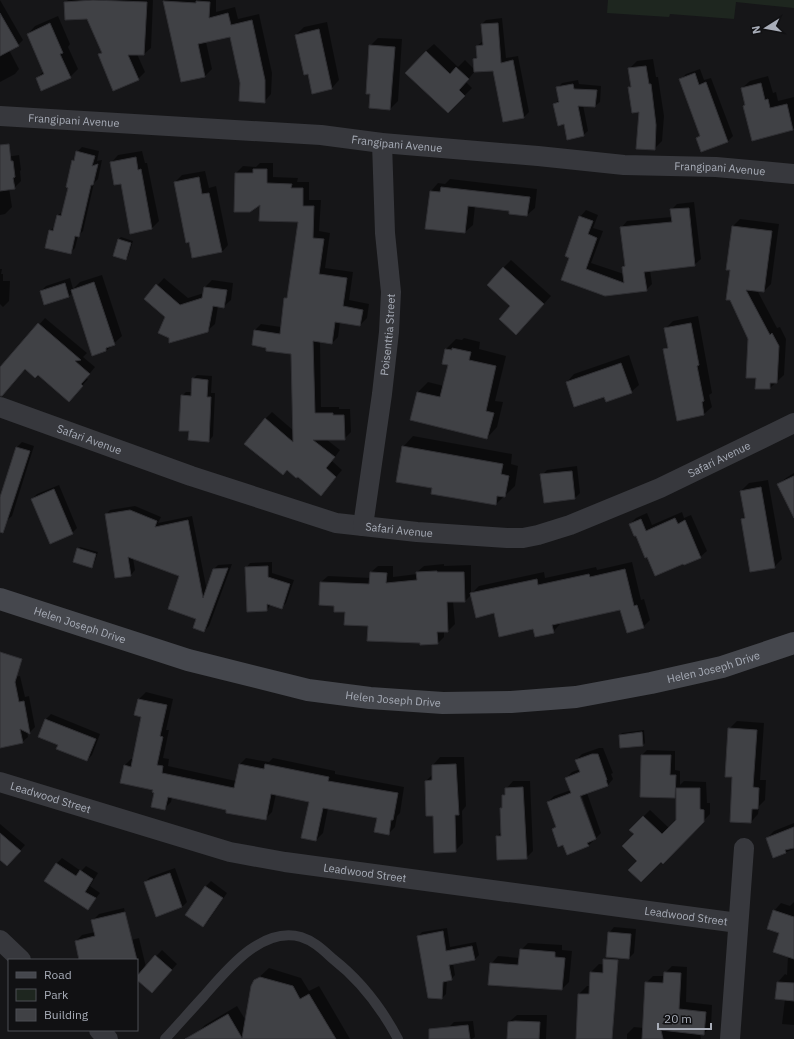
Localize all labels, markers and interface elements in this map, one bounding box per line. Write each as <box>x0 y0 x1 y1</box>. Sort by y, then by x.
north arrow <box>746 8 786 48</box>
text: N <box>749 25 764 35</box>
street label: Frangipani Avenue <box>28 111 120 130</box>
street label: Frangipani Avenue <box>351 132 443 155</box>
street label: Frangipani Avenue <box>674 159 766 178</box>
street label: Poisenttia Street <box>377 293 398 376</box>
street label: Safari Avenue <box>55 421 124 457</box>
street label: Safari Avenue <box>685 438 753 480</box>
street label: Safari Avenue <box>365 519 433 540</box>
street label: Helen Joseph Drive <box>32 603 128 646</box>
street label: Helen Joseph Drive <box>666 648 762 686</box>
street label: Helen Joseph Drive <box>345 688 441 710</box>
street label: Leadwood Street <box>9 779 93 816</box>
street label: Leadwood Street <box>323 860 407 885</box>
street label: Leadwood Street <box>644 903 729 929</box>
legend <box>8 959 138 1031</box>
text: Road <box>44 967 72 982</box>
text: Park <box>44 987 69 1002</box>
scale bar <box>658 1005 711 1031</box>
text: Building <box>44 1007 89 1022</box>
text: 20 m <box>664 1011 692 1026</box>

